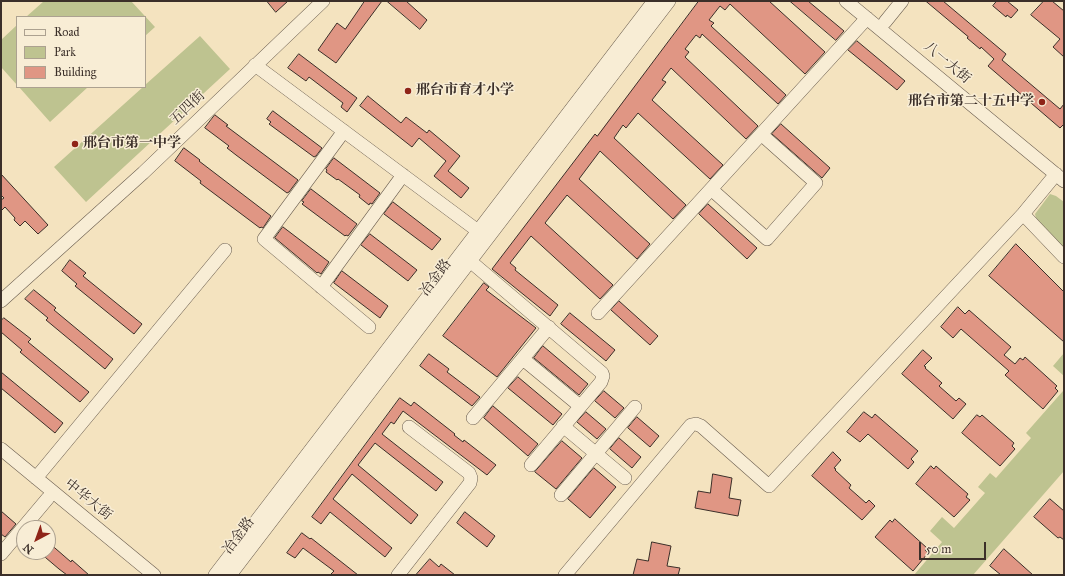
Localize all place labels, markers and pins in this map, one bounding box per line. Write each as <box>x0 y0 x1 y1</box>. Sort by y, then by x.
place label: 邢台市育才小学 <box>416 83 514 99</box>
marker: 邢台市育才小学 <box>403 86 413 96</box>
place label: 邢台市第二十五中学 <box>908 94 1034 110</box>
marker: 邢台市第二十五中学 <box>1037 97 1047 107</box>
place label: 邢台市第一中学 <box>83 136 181 152</box>
marker: 邢台市第一中学 <box>70 139 80 149</box>

